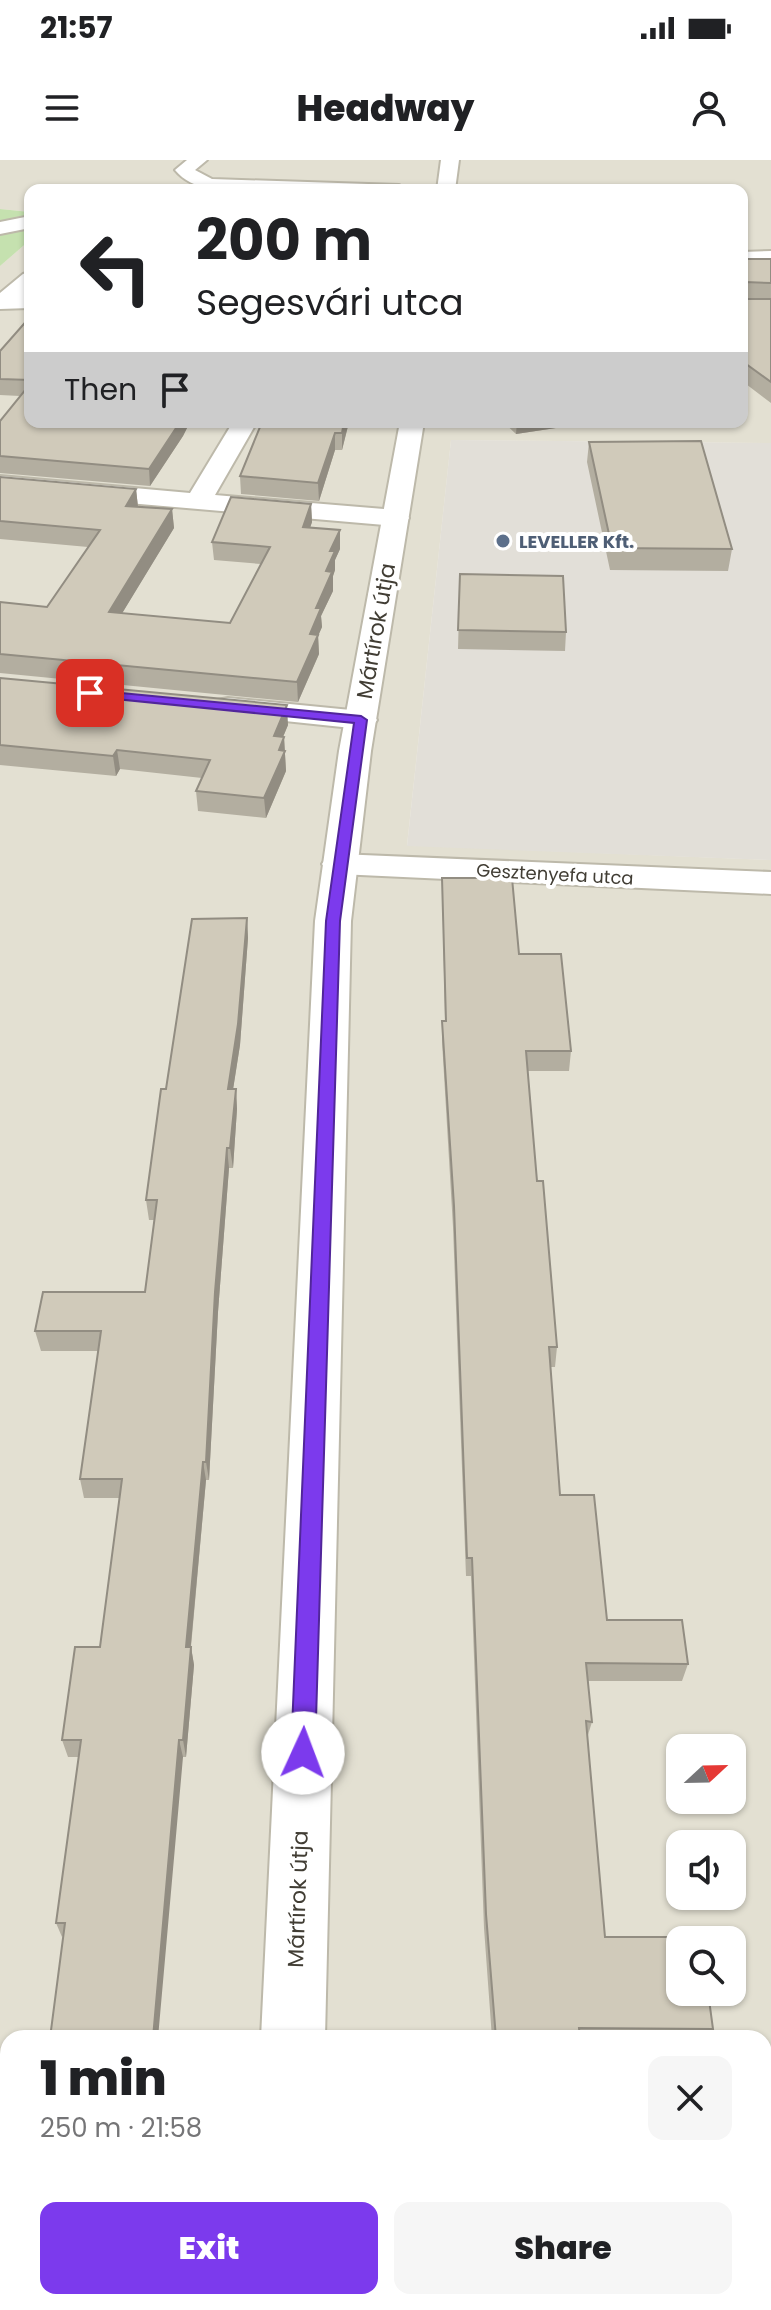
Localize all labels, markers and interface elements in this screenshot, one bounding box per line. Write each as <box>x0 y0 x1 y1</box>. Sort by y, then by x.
text: 21:57 <box>40 6 112 49</box>
text: Headway <box>297 83 474 134</box>
icon: menu <box>40 86 84 130</box>
icon: person <box>687 86 731 130</box>
text: 200 m <box>196 201 372 280</box>
icon: left <box>64 216 168 320</box>
text: Segesvári utca <box>196 277 464 328</box>
text: Then <box>64 368 137 411</box>
icon: arrive <box>153 368 197 412</box>
place label: LEVELLER Kft. <box>519 529 634 554</box>
marker: LEVELLER Kft. <box>494 532 512 550</box>
street label: Mártírok útja <box>349 561 403 701</box>
pin <box>56 659 124 727</box>
icon: arrive <box>68 671 112 715</box>
street label: Gesztenyefa utca <box>476 857 634 891</box>
position arrow <box>261 1711 345 1795</box>
north arrow <box>666 1734 746 1814</box>
map controls <box>666 1734 746 2006</box>
street label: Mártírok útja <box>280 1830 316 1968</box>
button: sound <box>666 1830 746 1910</box>
button: search <box>666 1926 746 2006</box>
text: 1 min <box>40 2045 167 2112</box>
button: close <box>648 2056 732 2140</box>
text: 250 m · 21:58 <box>40 2110 202 2146</box>
button: Exit <box>40 2202 378 2294</box>
button: Share <box>394 2202 732 2294</box>

